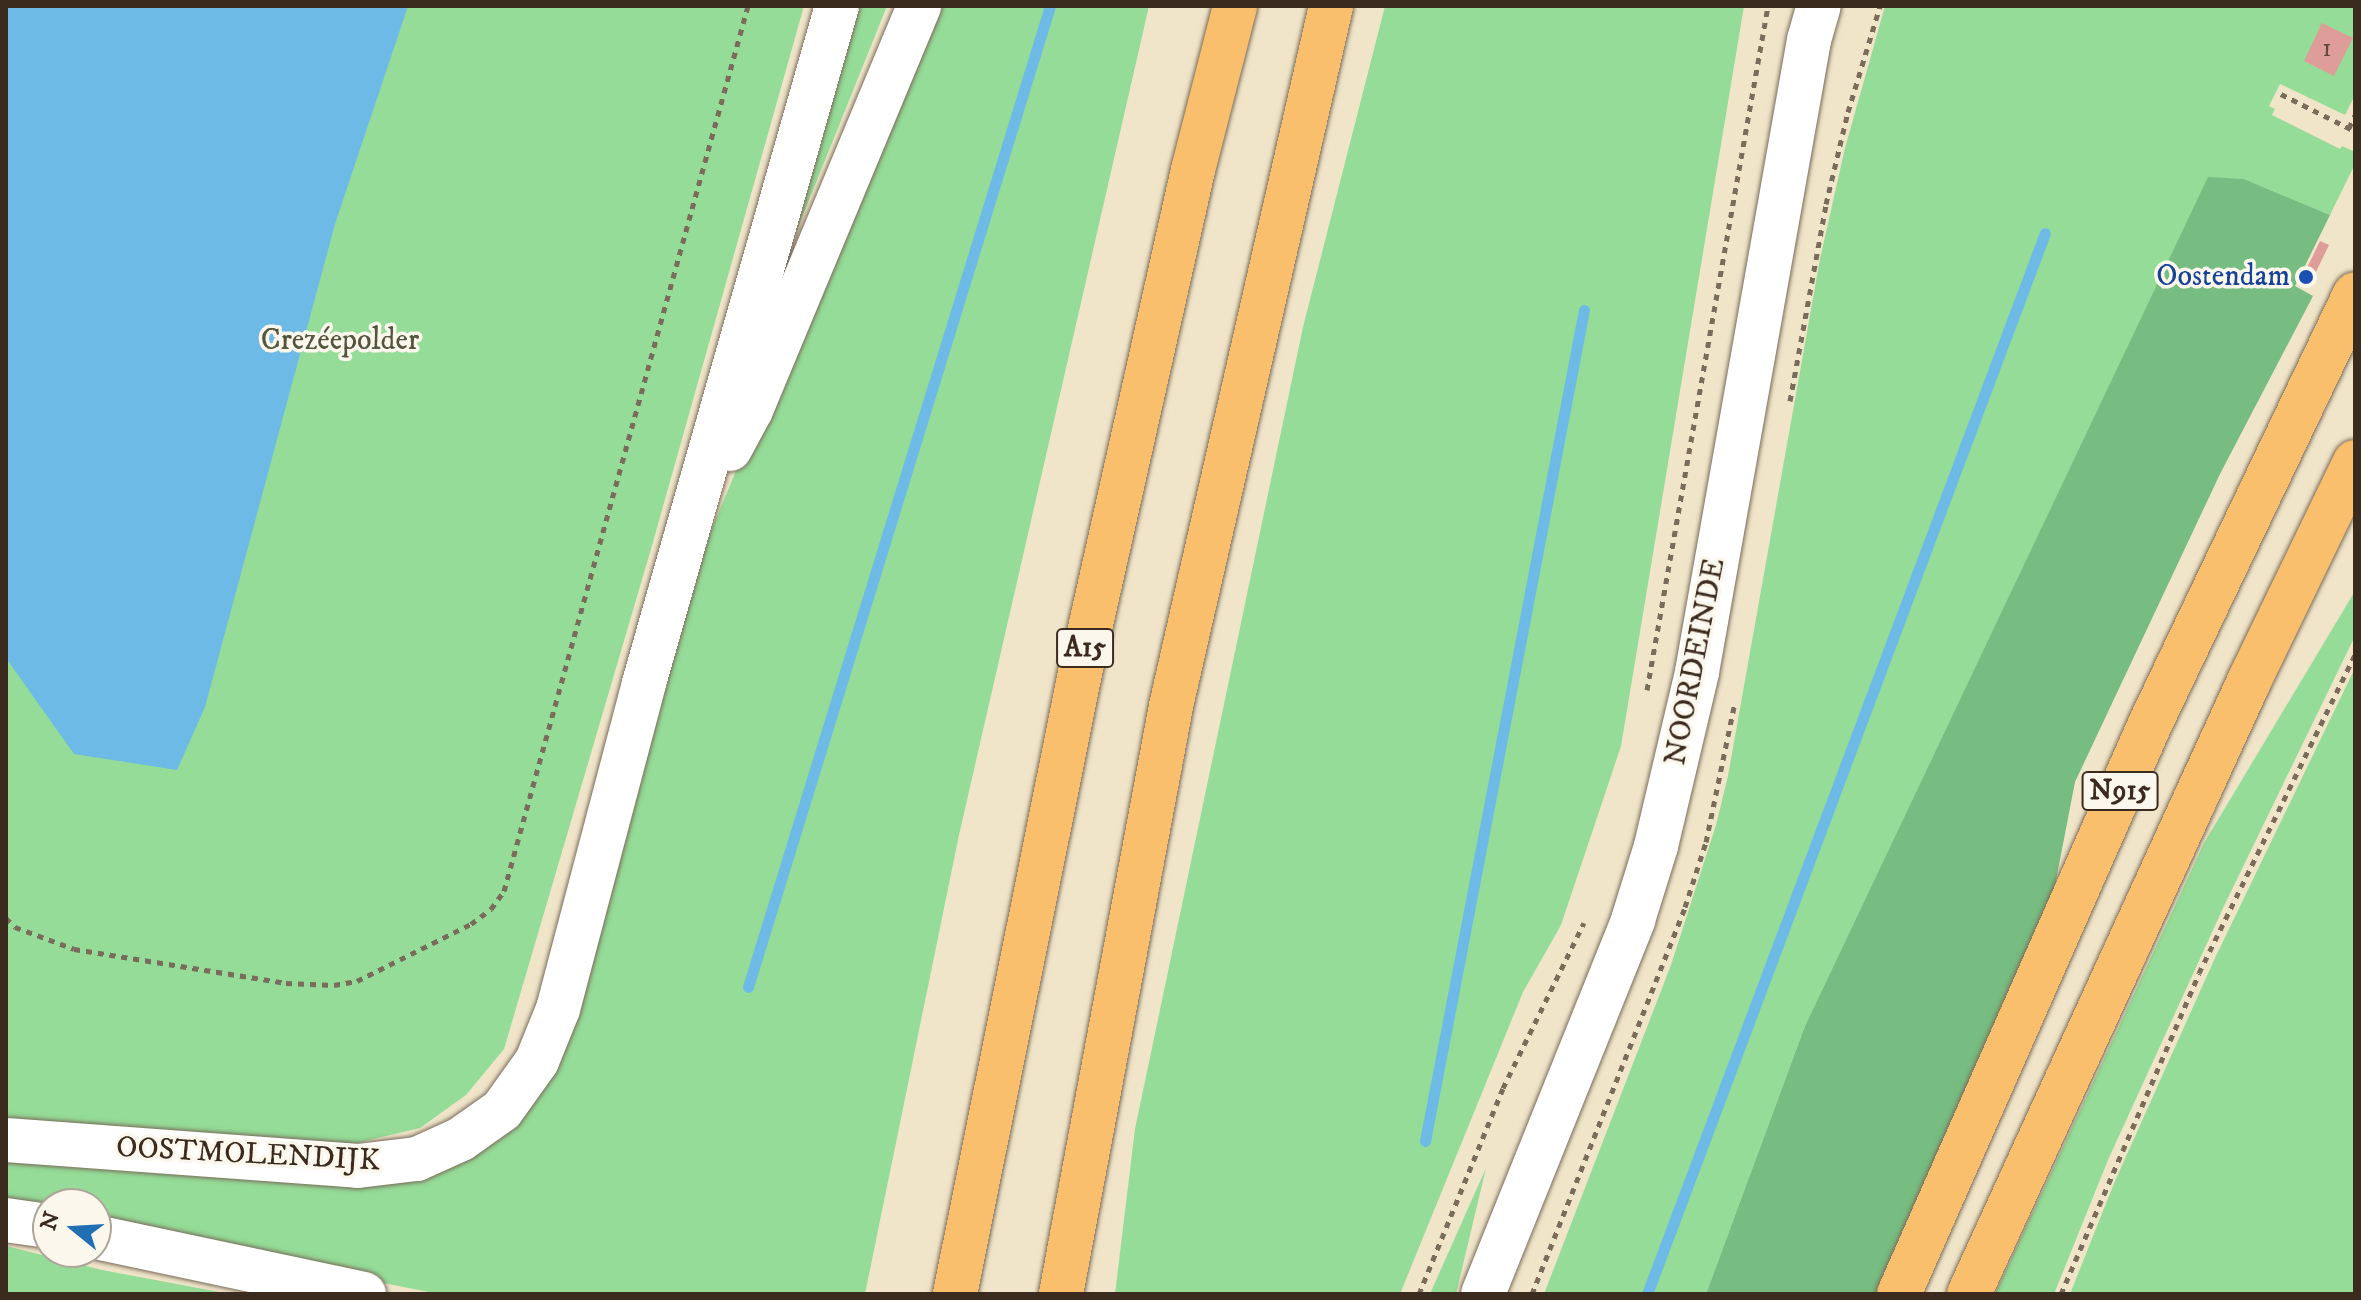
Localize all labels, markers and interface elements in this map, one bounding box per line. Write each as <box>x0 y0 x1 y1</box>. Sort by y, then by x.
house number: 1 <box>2322 33 2332 65</box>
place label: Oostendam <box>2156 259 2290 295</box>
marker: Oostendam <box>2297 268 2315 286</box>
park label: Crezéepolder <box>261 323 419 359</box>
street label: NOORDEINDE <box>1658 556 1734 768</box>
road number: A15 <box>1055 624 1115 672</box>
road number: N915 <box>2080 767 2160 815</box>
street label: OOSTMOLENDIJK <box>115 1130 381 1180</box>
north arrow <box>32 1188 112 1268</box>
text: N <box>35 1208 66 1234</box>

